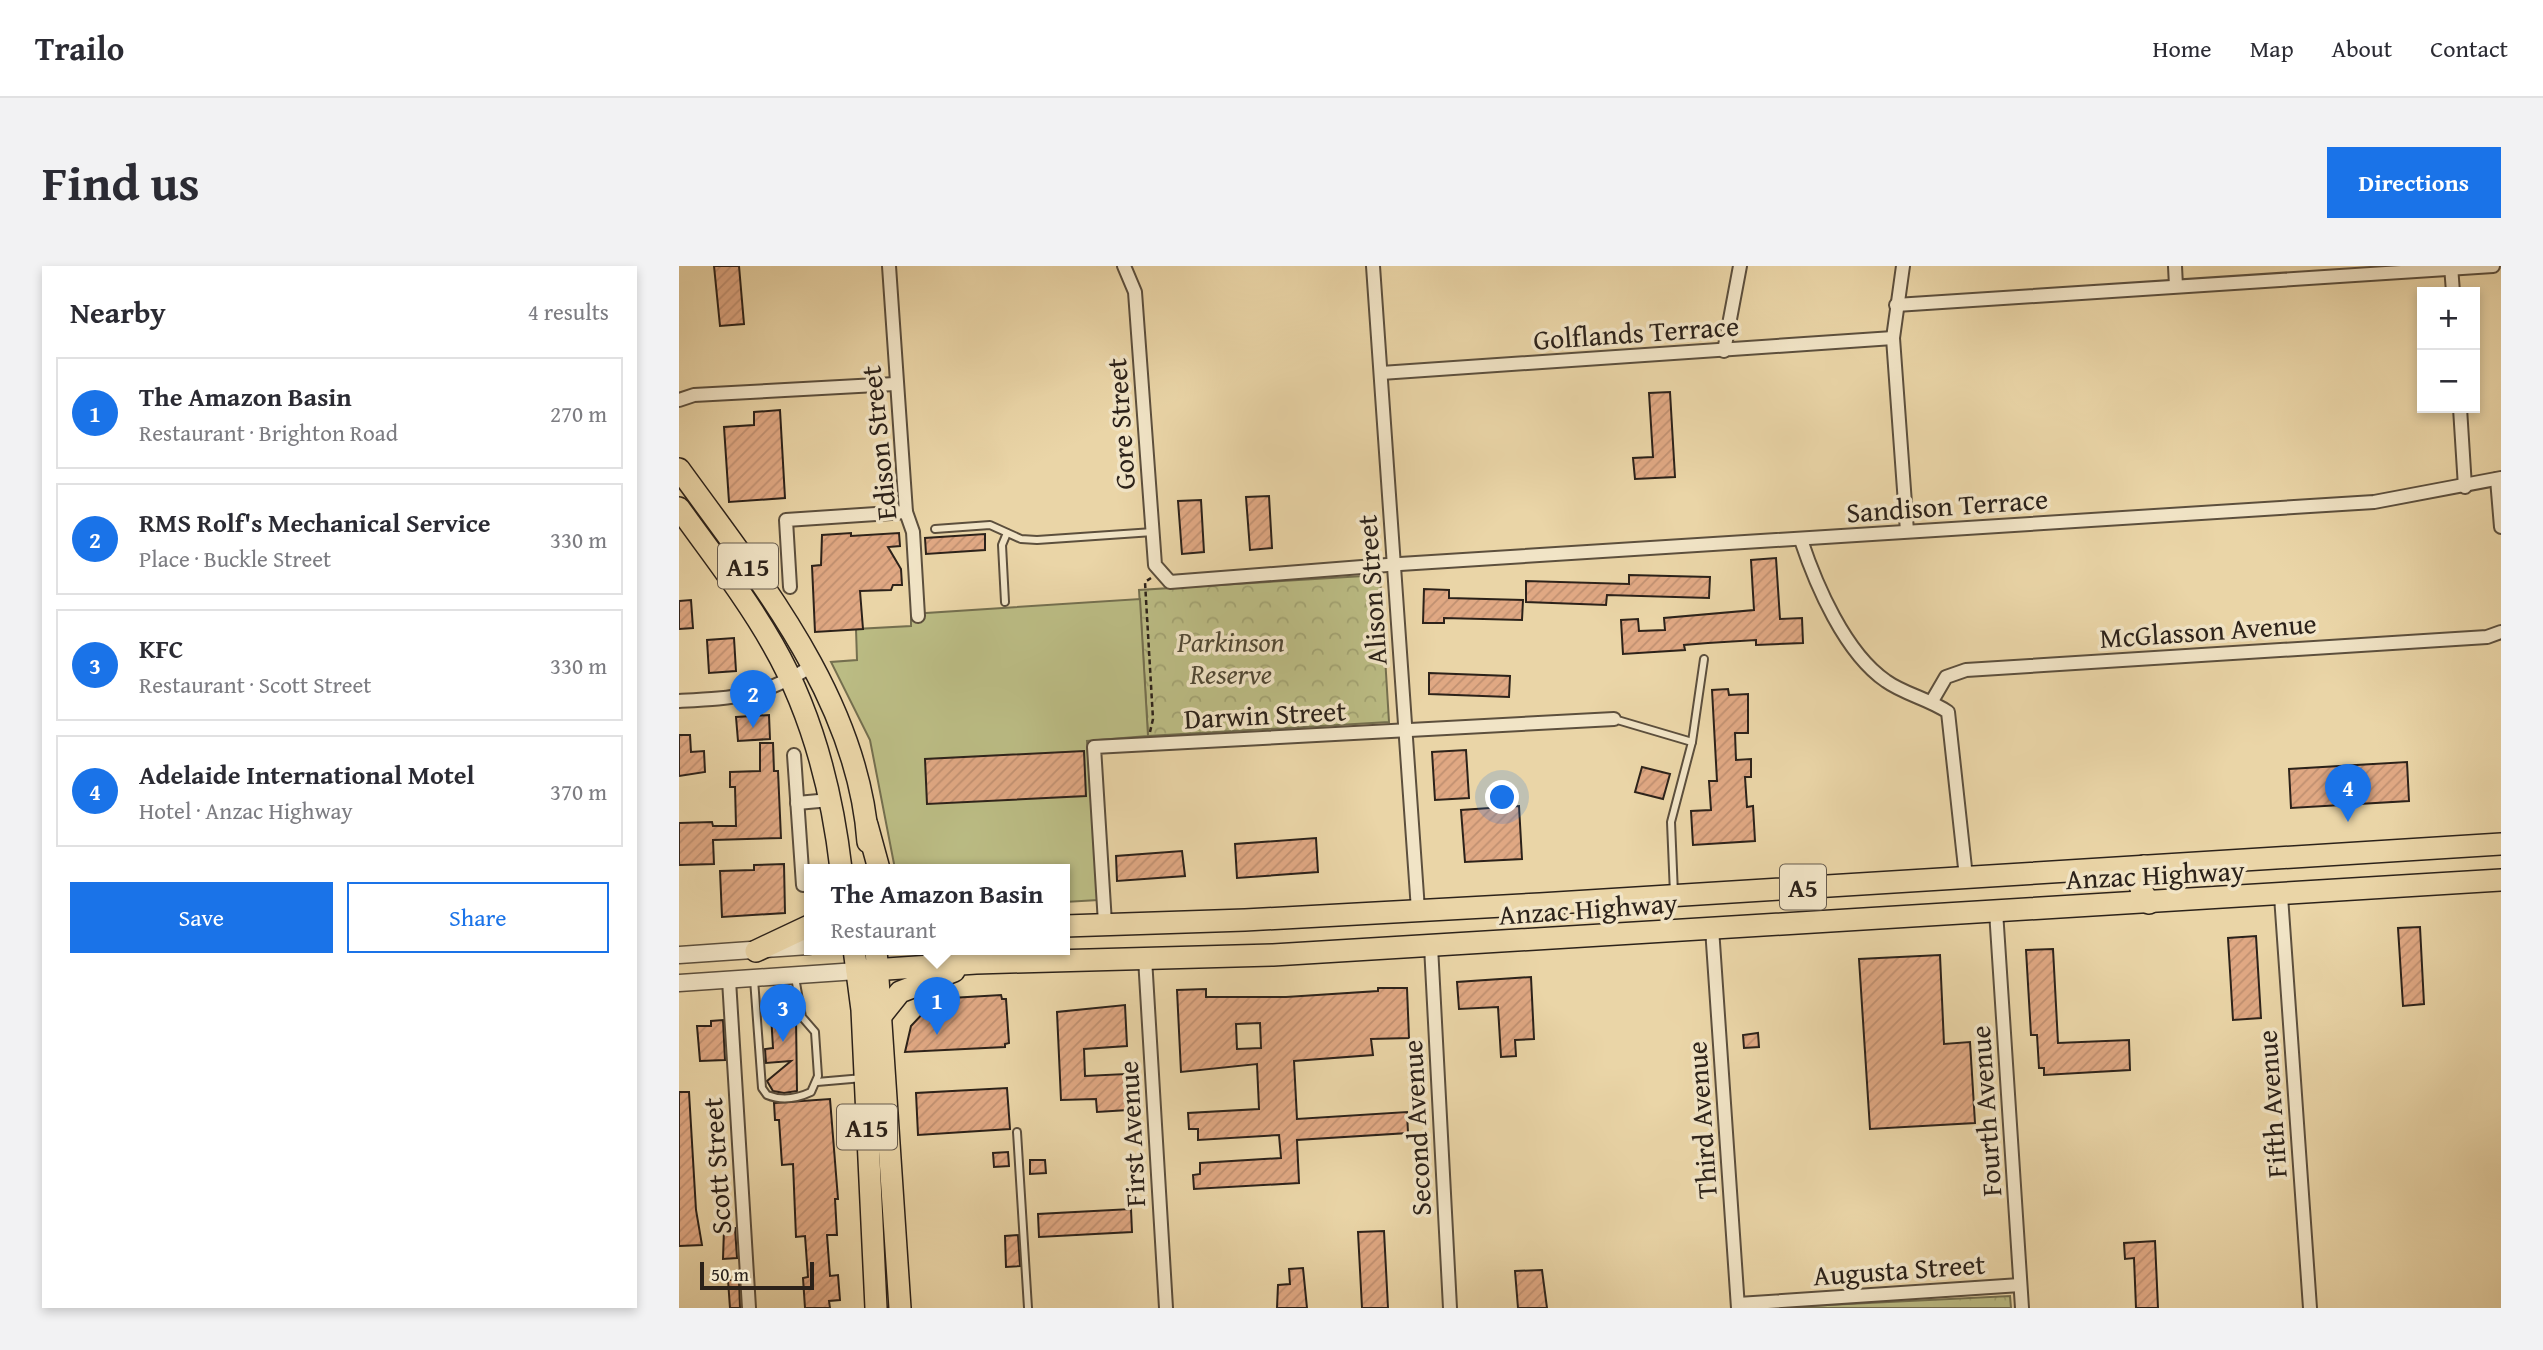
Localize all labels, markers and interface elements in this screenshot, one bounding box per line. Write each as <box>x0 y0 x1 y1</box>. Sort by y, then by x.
text: Trailo <box>35 24 124 72</box>
text: Home <box>2153 31 2212 66</box>
text: Map <box>2250 31 2294 66</box>
text: About <box>2332 31 2392 66</box>
text: Contact <box>2430 31 2508 66</box>
text: Find us <box>42 146 200 218</box>
button: Directions <box>2327 147 2501 218</box>
map controls <box>2417 287 2480 413</box>
button: + <box>2417 287 2480 350</box>
text: Nearby <box>70 290 166 334</box>
text: 4 results <box>528 295 609 328</box>
street label: Golflands Terrace <box>1532 304 1740 360</box>
button: − <box>2417 350 2480 413</box>
street label: Gore Street <box>1095 357 1145 491</box>
street label: Edison Street <box>849 364 906 522</box>
text: The Amazon Basin <box>139 377 352 416</box>
text: 1 <box>89 397 101 430</box>
text: 270 m <box>550 397 607 430</box>
text: Restaurant · Brighton Road <box>139 416 398 449</box>
street label: Sandison Terrace <box>1845 478 2049 532</box>
text: RMS Rolf's Mechanical Service <box>139 503 491 542</box>
street label: Alison Street <box>1345 513 1397 667</box>
text: 2 <box>89 523 101 556</box>
text: 330 m <box>550 523 607 556</box>
text: Place · Buckle Street <box>139 542 331 575</box>
road number: A15 <box>718 544 778 588</box>
street label: McGlasson Avenue <box>2098 602 2318 658</box>
park label: Parkinson Reserve <box>1176 621 1285 694</box>
text: KFC <box>139 629 184 668</box>
text: 3 <box>89 649 101 682</box>
text: 330 m <box>550 649 607 682</box>
text: Restaurant · Scott Street <box>139 668 371 701</box>
pin: 2 <box>730 670 776 728</box>
street label: Darwin Street <box>1183 689 1347 739</box>
text: Adelaide International Motel <box>139 755 475 794</box>
pin: 4 <box>2325 764 2371 822</box>
text: 4 <box>89 775 101 808</box>
text: 370 m <box>550 775 607 808</box>
your location <box>1485 780 1519 814</box>
text: Hotel · Anzac Highway <box>139 794 353 827</box>
street label: Anzac Highway <box>2064 849 2246 899</box>
popup <box>804 864 1070 955</box>
road number: A5 <box>1780 864 1826 909</box>
text: The Amazon Basin <box>831 874 1043 913</box>
street label: Anzac Highway <box>1497 881 1679 935</box>
button: Save <box>70 882 333 953</box>
button: Share <box>347 882 609 953</box>
text: Restaurant <box>831 913 936 946</box>
pin: 1 <box>914 977 960 1035</box>
pin: 3 <box>760 984 806 1042</box>
street label: Fourth Avenue <box>1959 1024 2011 1198</box>
street label: Fifth Avenue <box>2245 1029 2297 1179</box>
street label: Second Avenue <box>1391 1039 1441 1217</box>
street label: Third Avenue <box>1675 1040 1727 1200</box>
street label: First Avenue <box>1107 1060 1155 1208</box>
street label: Scott Street <box>691 1096 741 1236</box>
road number: A15 <box>837 1104 897 1150</box>
street label: Augusta Street <box>1812 1243 1987 1295</box>
scale bar <box>700 1259 814 1291</box>
text: 50 m <box>711 1260 749 1288</box>

